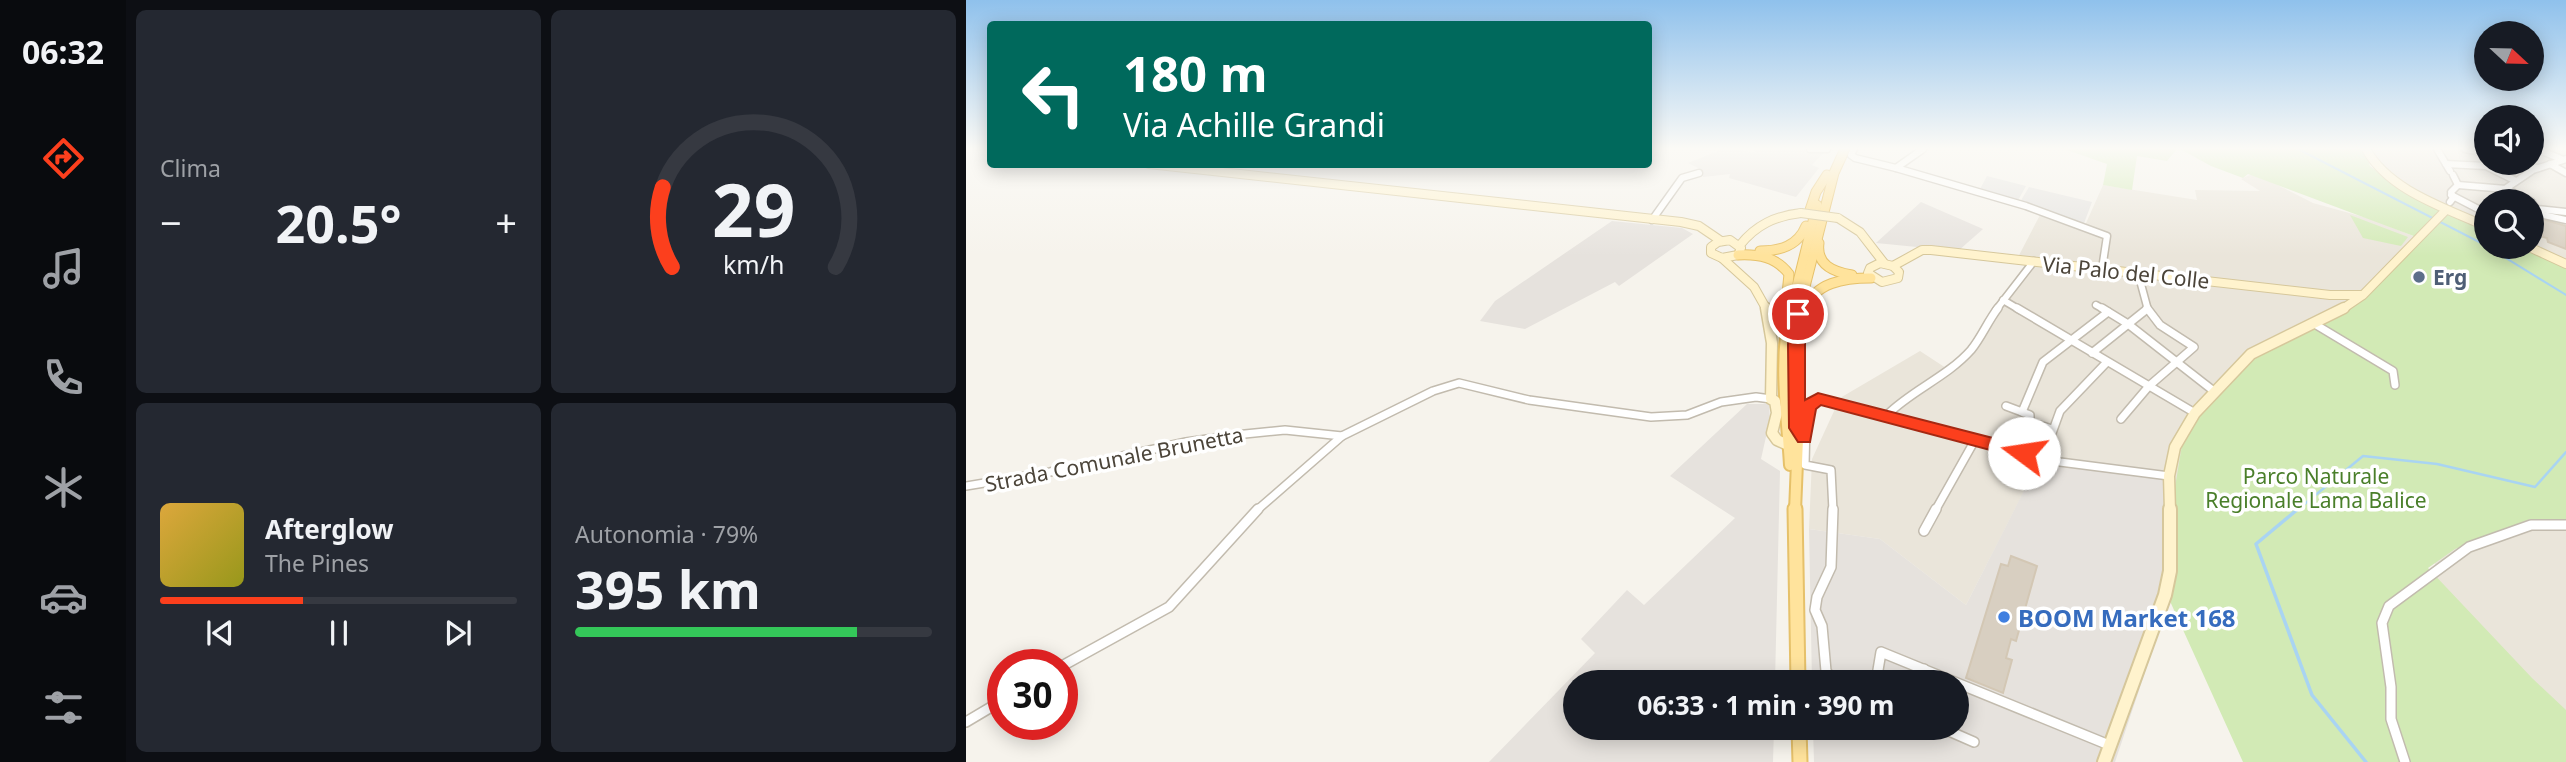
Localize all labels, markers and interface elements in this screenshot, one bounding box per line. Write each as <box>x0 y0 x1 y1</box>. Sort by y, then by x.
north arrow <box>2474 21 2544 91</box>
map controls <box>2474 21 2544 259</box>
text: 06:32 <box>22 30 104 73</box>
text: 180 m <box>1123 40 1268 106</box>
icon: left <box>1008 49 1099 140</box>
text: Via Achille Grandi <box>1123 103 1385 146</box>
button: sound <box>2474 105 2544 175</box>
icon: directions <box>39 134 88 183</box>
text: Clima <box>160 152 221 184</box>
text: 29 <box>712 160 795 259</box>
text: 20.5° <box>276 187 401 258</box>
button: search <box>2474 189 2544 259</box>
text: − <box>160 196 182 248</box>
text: + <box>495 196 517 248</box>
icon: music <box>39 244 88 293</box>
text: km/h <box>723 247 784 281</box>
street label: Via Palo del Colle <box>2041 249 2211 295</box>
place label: Erg <box>2433 263 2467 291</box>
marker: Erg <box>2411 269 2427 285</box>
pin <box>1768 284 1828 344</box>
icon: arrive <box>1779 295 1817 333</box>
icon: phone <box>39 353 88 402</box>
position arrow <box>1987 416 2061 490</box>
street label: Strada Comunale Brunetta <box>983 420 1245 498</box>
park label: Parco Naturale Regionale Lama Balice <box>2205 462 2427 514</box>
icon: climate <box>39 463 88 512</box>
text: Afterglow <box>265 511 393 547</box>
text: Autonomia · 79% <box>575 518 758 550</box>
text: The Pines <box>265 547 369 579</box>
text: 395 km <box>575 553 761 624</box>
icon: car <box>39 573 88 622</box>
place label: BOOM Market 168 <box>2018 601 2236 634</box>
marker: BOOM Market 168 <box>1996 609 2012 625</box>
icon: previous <box>201 614 239 652</box>
icon: pause <box>320 614 358 652</box>
icon: next <box>439 614 477 652</box>
speed limit sign: 30 <box>987 649 1078 740</box>
icon: filters <box>39 683 88 732</box>
text: 06:33 · 1 min · 390 m <box>1638 687 1894 723</box>

